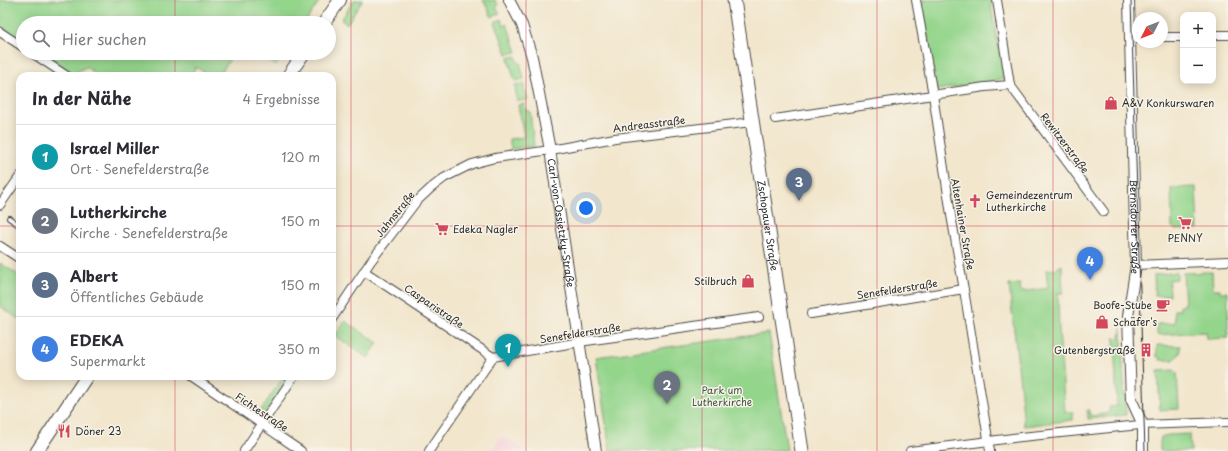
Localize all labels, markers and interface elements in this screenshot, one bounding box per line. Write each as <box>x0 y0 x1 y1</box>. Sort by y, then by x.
north arrow <box>1132 12 1168 48</box>
map controls <box>1180 12 1216 84</box>
button: + <box>1180 12 1216 48</box>
search box <box>16 16 336 60</box>
icon: search <box>30 27 52 49</box>
text: Hier suchen <box>62 27 147 50</box>
button: − <box>1180 48 1216 84</box>
text: In der Nähe <box>32 85 131 111</box>
text: 4 Ergebnisse <box>243 89 320 108</box>
shop icon: A&V Konkurswaren <box>1103 95 1119 111</box>
place label: A&V Konkurswaren <box>1122 95 1214 110</box>
street label: Rewitzerstraße <box>1038 109 1093 176</box>
street label: Andreasstraße <box>612 112 686 135</box>
text: Israel Miller <box>70 136 159 159</box>
text: 1 <box>42 147 48 166</box>
text: 120 m <box>281 147 320 166</box>
street label: Carl-von-Ossietzky-Straße <box>544 157 579 288</box>
text: Ort · Senefelderstraße <box>70 159 209 178</box>
pin: 3 <box>786 168 812 201</box>
street label: Altenhainer Straße <box>948 177 979 271</box>
street label: Zschopauer Straße <box>754 179 783 272</box>
street label: Bernsdorfer Straße <box>1127 179 1144 275</box>
place label: Gemeindezentrum Lutherkirche <box>986 187 1073 214</box>
street label: Jahnstraße <box>371 188 418 240</box>
church icon: Gemeindezentrum Lutherkirche <box>967 193 983 209</box>
your location <box>576 198 596 218</box>
text: Lutherkirche <box>70 200 167 223</box>
text: 2 <box>40 211 50 230</box>
text: 150 m <box>281 211 320 230</box>
supermarket icon: PENNY <box>1177 215 1193 231</box>
supermarket icon: Edeka Nagler <box>434 221 450 237</box>
place label: Edeka Nagler <box>453 221 518 236</box>
text: Kirche · Senefelderstraße <box>70 223 228 242</box>
place label: PENNY <box>1167 230 1203 245</box>
pin: 4 <box>1077 247 1103 280</box>
text: Albert <box>70 264 118 287</box>
place label: Stilbruch <box>694 273 737 288</box>
shop icon: Stilbruch <box>740 273 756 289</box>
text: 3 <box>41 275 49 294</box>
text: 150 m <box>281 275 320 294</box>
street label: Senefelderstraße <box>855 275 938 302</box>
street label: Casparistraße <box>401 280 467 331</box>
text: Öffentliches Gebäude <box>70 287 204 306</box>
place label: Boofe-Stube <box>1093 297 1153 312</box>
cafe icon: Boofe-Stube <box>1155 297 1171 313</box>
shop icon: Schäfer's <box>1094 314 1110 330</box>
place label: Schäfer's <box>1113 314 1157 329</box>
street label: Senefelderstraße <box>538 319 621 346</box>
text: EDEKA <box>70 328 124 351</box>
pin: 1 <box>495 334 521 367</box>
text: 4 <box>41 339 49 358</box>
text: 350 m <box>278 339 320 358</box>
place label: Gutenbergstraße <box>1054 342 1135 357</box>
building icon: Gutenbergstraße <box>1138 342 1154 358</box>
text: Supermarkt <box>70 351 145 370</box>
pin: 2 <box>654 371 680 404</box>
park label: Park um Lutherkirche <box>692 382 752 409</box>
street label: Fichtestraße <box>233 388 292 435</box>
restaurant icon: Döner 23 <box>56 423 72 439</box>
place label: Döner 23 <box>75 423 121 438</box>

